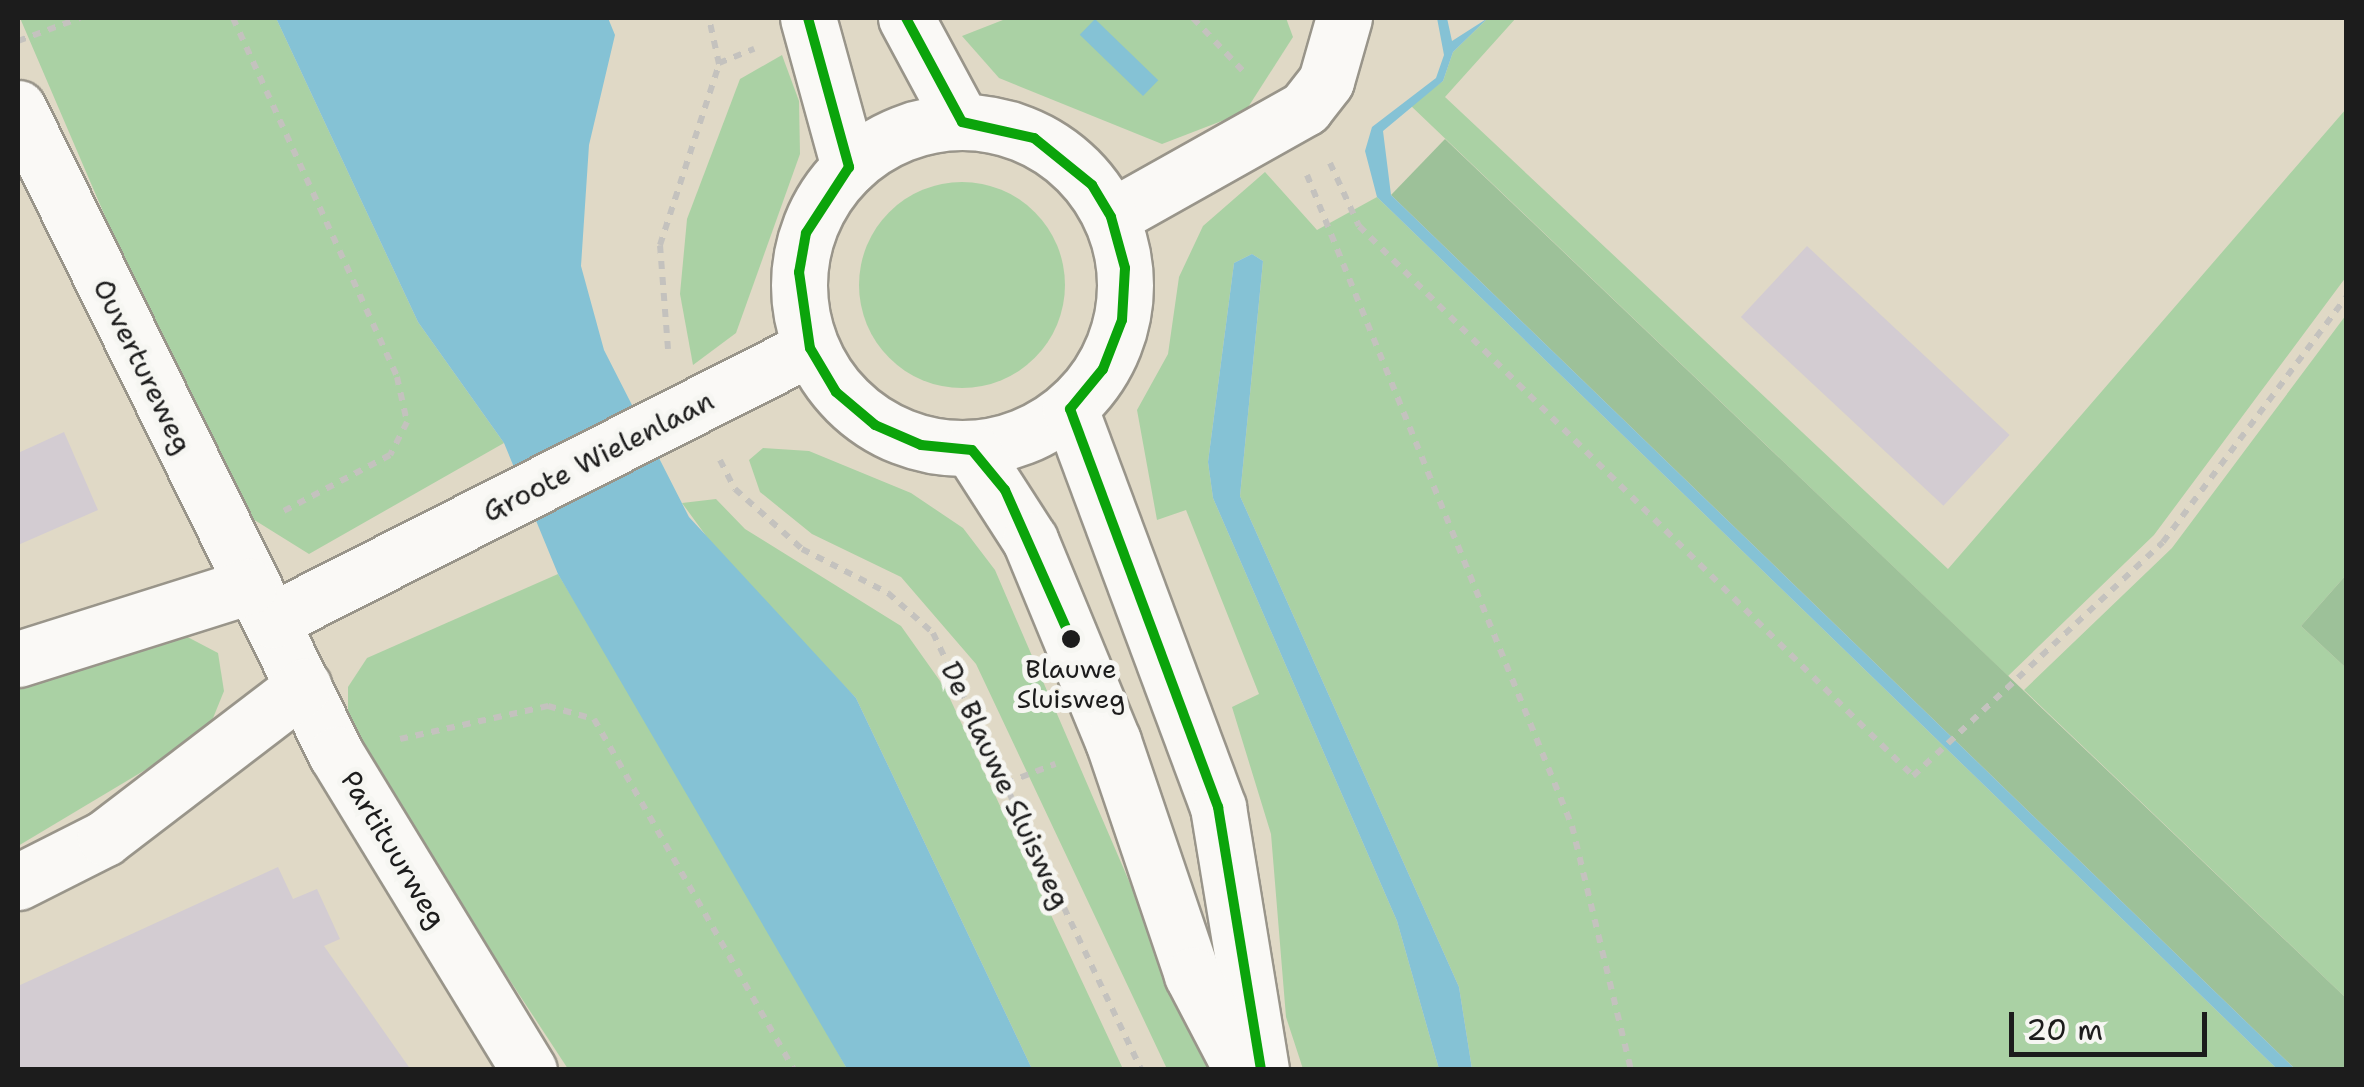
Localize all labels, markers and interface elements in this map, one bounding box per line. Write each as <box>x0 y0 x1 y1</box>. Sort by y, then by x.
street label: Ouvertureweg <box>86 273 200 459</box>
street label: Groote Wielenlaan <box>477 383 719 529</box>
marker: Blauwe Sluisweg <box>1061 629 1081 649</box>
place label: Blauwe Sluisweg <box>1017 653 1125 714</box>
street label: De Blauwe Sluisweg <box>934 656 1078 914</box>
street label: Partituurweg <box>334 765 454 933</box>
scale bar <box>2014 992 2212 1054</box>
text: 20 m <box>2026 1009 2103 1050</box>

